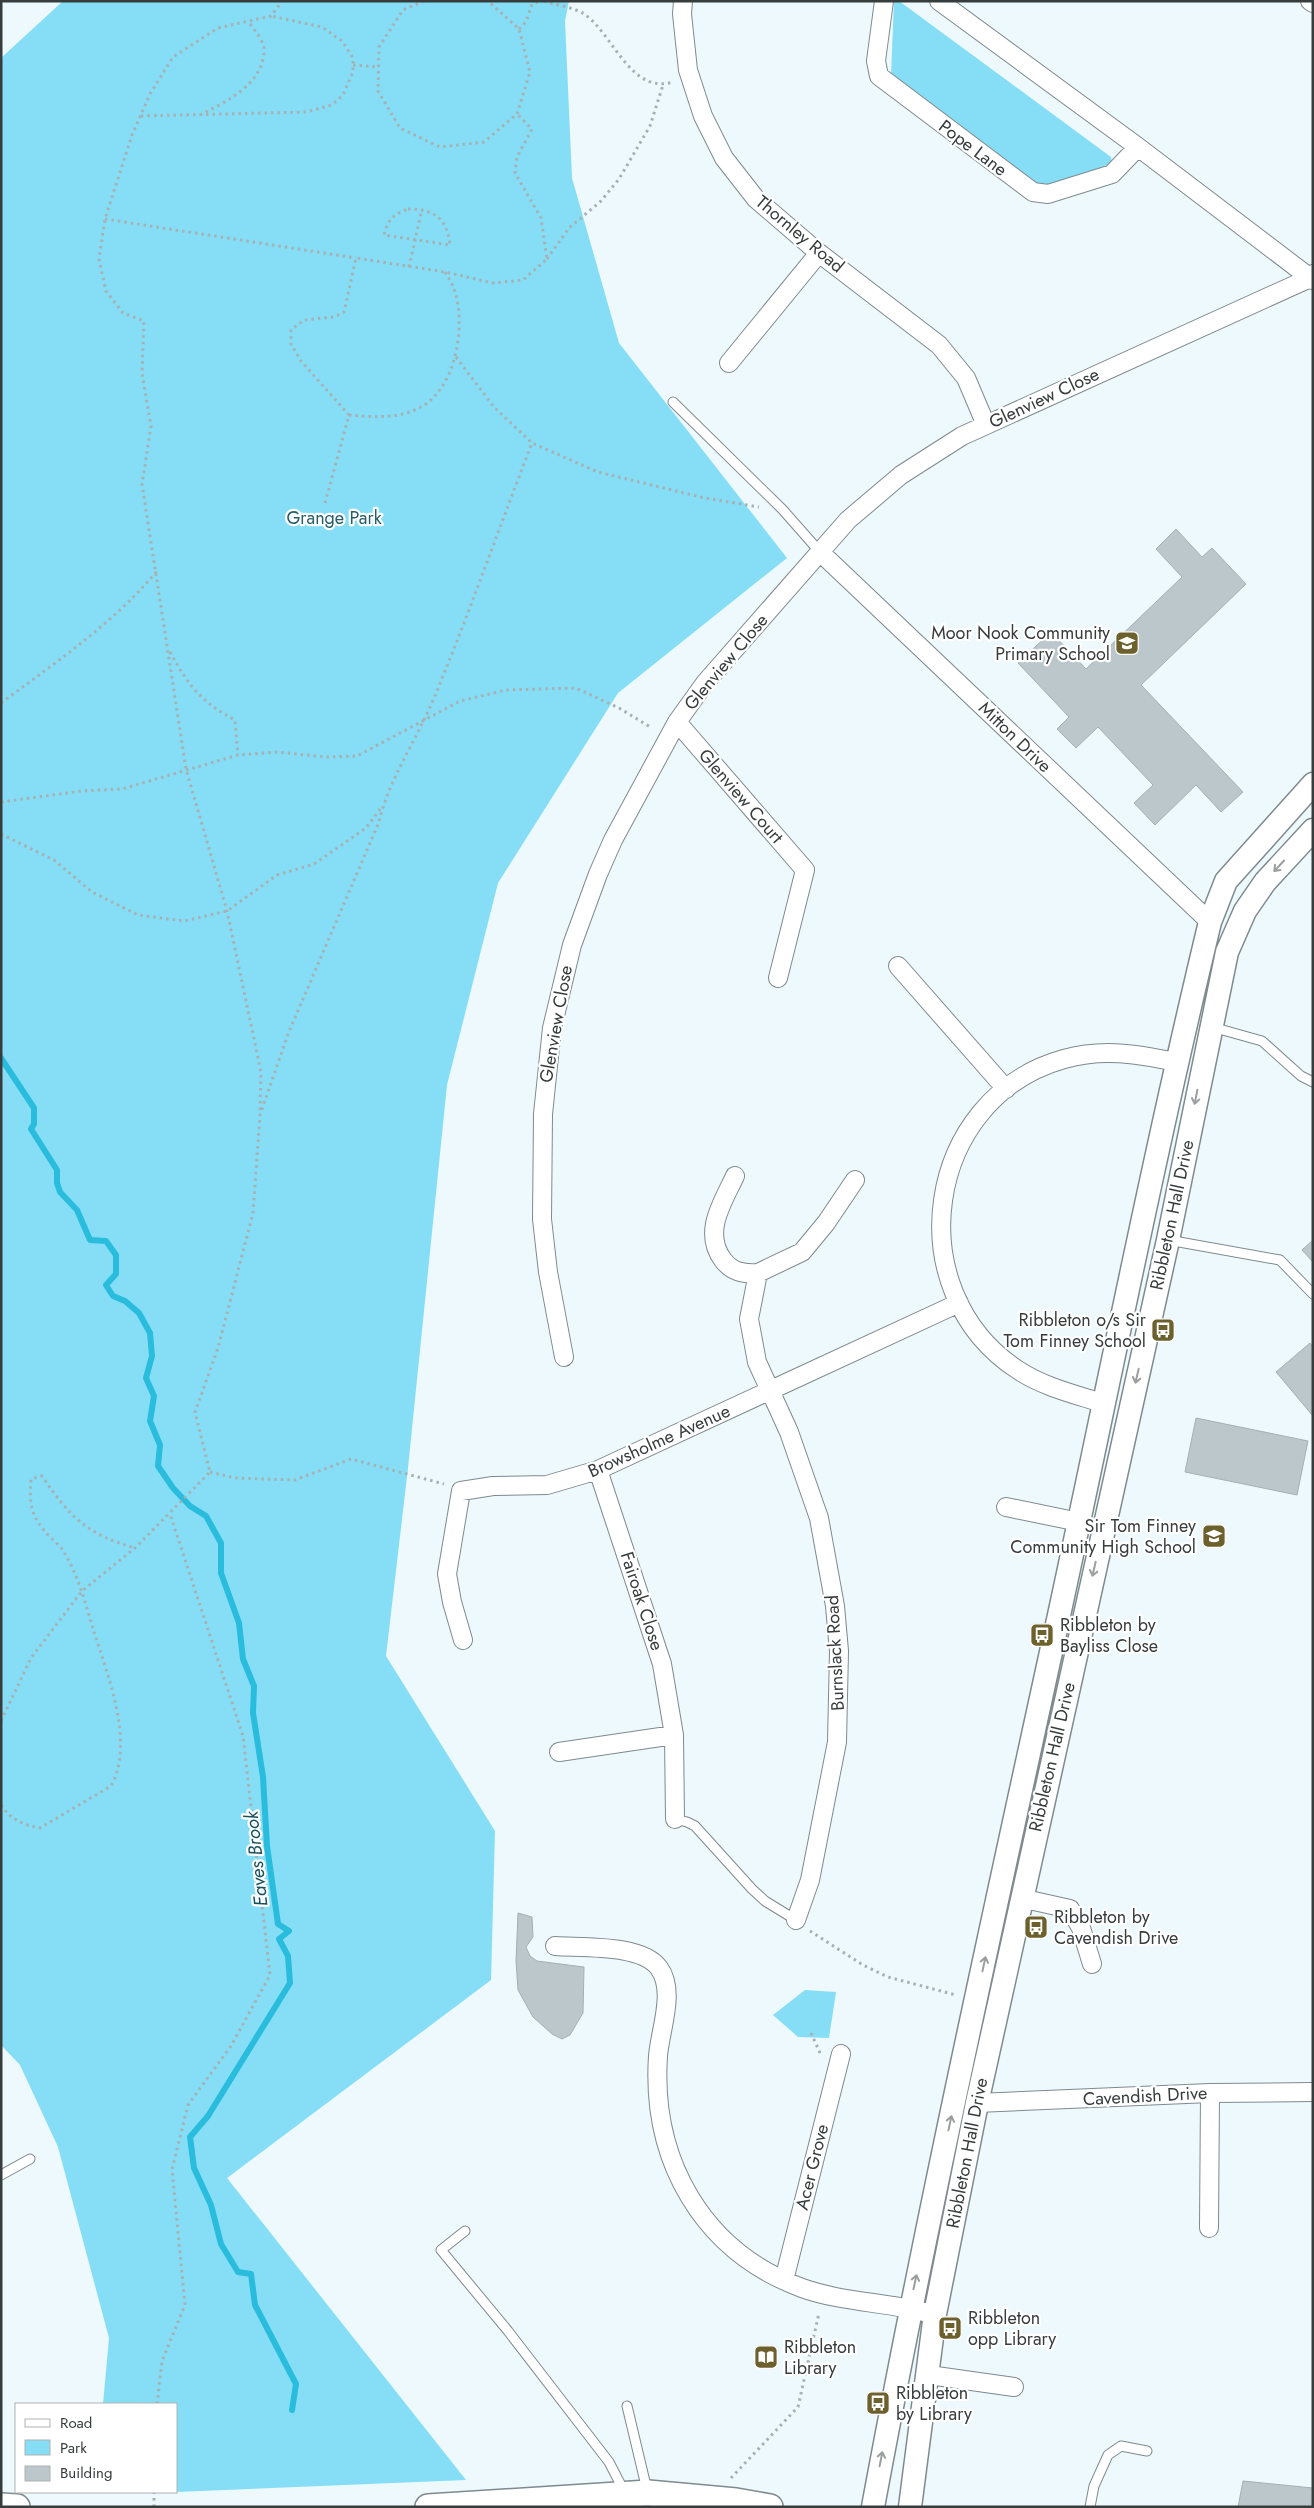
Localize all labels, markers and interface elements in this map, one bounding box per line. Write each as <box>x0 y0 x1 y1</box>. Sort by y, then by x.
street label: Pope Lane <box>933 114 1013 182</box>
street label: Thornley Road <box>750 189 850 279</box>
street label: Glenview Close <box>985 361 1103 435</box>
park label: Grange Park <box>286 505 382 531</box>
street label: Glenview Close <box>678 608 774 716</box>
place label: Moor Nook Community Primary School <box>931 620 1110 667</box>
school or university icon: Moor Nook Community Primary School <box>1114 630 1140 656</box>
street label: Mitton Drive <box>973 695 1057 779</box>
street label: Glenview Court <box>692 743 790 850</box>
one-way arrow <box>1274 859 1285 872</box>
street label: Glenview Close <box>533 963 579 1085</box>
one-way arrow <box>1191 1089 1200 1105</box>
street label: Ribbleton Hall Drive <box>1143 1138 1201 1292</box>
place label: Ribbleton o/s Sir Tom Finney School <box>1004 1307 1147 1354</box>
bus stop icon: Ribbleton o/s Sir Tom Finney School <box>1150 1317 1176 1343</box>
one-way arrow <box>1132 1367 1141 1383</box>
street label: Browsholme Avenue <box>584 1398 734 1484</box>
place label: Sir Tom Finney Community High School <box>1010 1513 1196 1560</box>
school or university icon: Sir Tom Finney Community High School <box>1201 1523 1227 1549</box>
street label: Fairoak Close <box>614 1548 670 1654</box>
one-way arrow <box>1089 1560 1098 1576</box>
street label: Burnslack Road <box>819 1594 851 1712</box>
place label: Ribbleton by Bayliss Close <box>1060 1612 1158 1659</box>
bus stop icon: Ribbleton by Bayliss Close <box>1029 1622 1055 1648</box>
street label: Ribbleton Hall Drive <box>1022 1680 1082 1834</box>
water label: Eaves Brook <box>237 1809 274 1908</box>
place label: Ribbleton by Cavendish Drive <box>1054 1904 1178 1951</box>
bus stop icon: Ribbleton by Cavendish Drive <box>1023 1914 1049 1940</box>
one-way arrow <box>980 1957 989 1973</box>
street label: Ribbleton Hall Drive <box>940 2075 994 2231</box>
street label: Cavendish Drive <box>1082 2080 1208 2112</box>
one-way arrow <box>946 2116 955 2132</box>
street label: Acer Grove <box>789 2121 835 2213</box>
one-way arrow <box>911 2274 920 2290</box>
place label: Ribbleton opp Library <box>968 2305 1056 2352</box>
bus stop icon: Ribbleton opp Library <box>937 2315 963 2341</box>
place label: Ribbleton Library <box>784 2334 856 2381</box>
library icon: Ribbleton Library <box>753 2344 779 2370</box>
place label: Ribbleton by Library <box>896 2380 972 2427</box>
bus stop icon: Ribbleton by Library <box>865 2390 891 2416</box>
legend <box>15 2403 178 2493</box>
text: Road <box>60 2412 92 2434</box>
text: Park <box>60 2437 87 2459</box>
one-way arrow <box>877 2451 887 2467</box>
text: Building <box>60 2462 112 2484</box>

